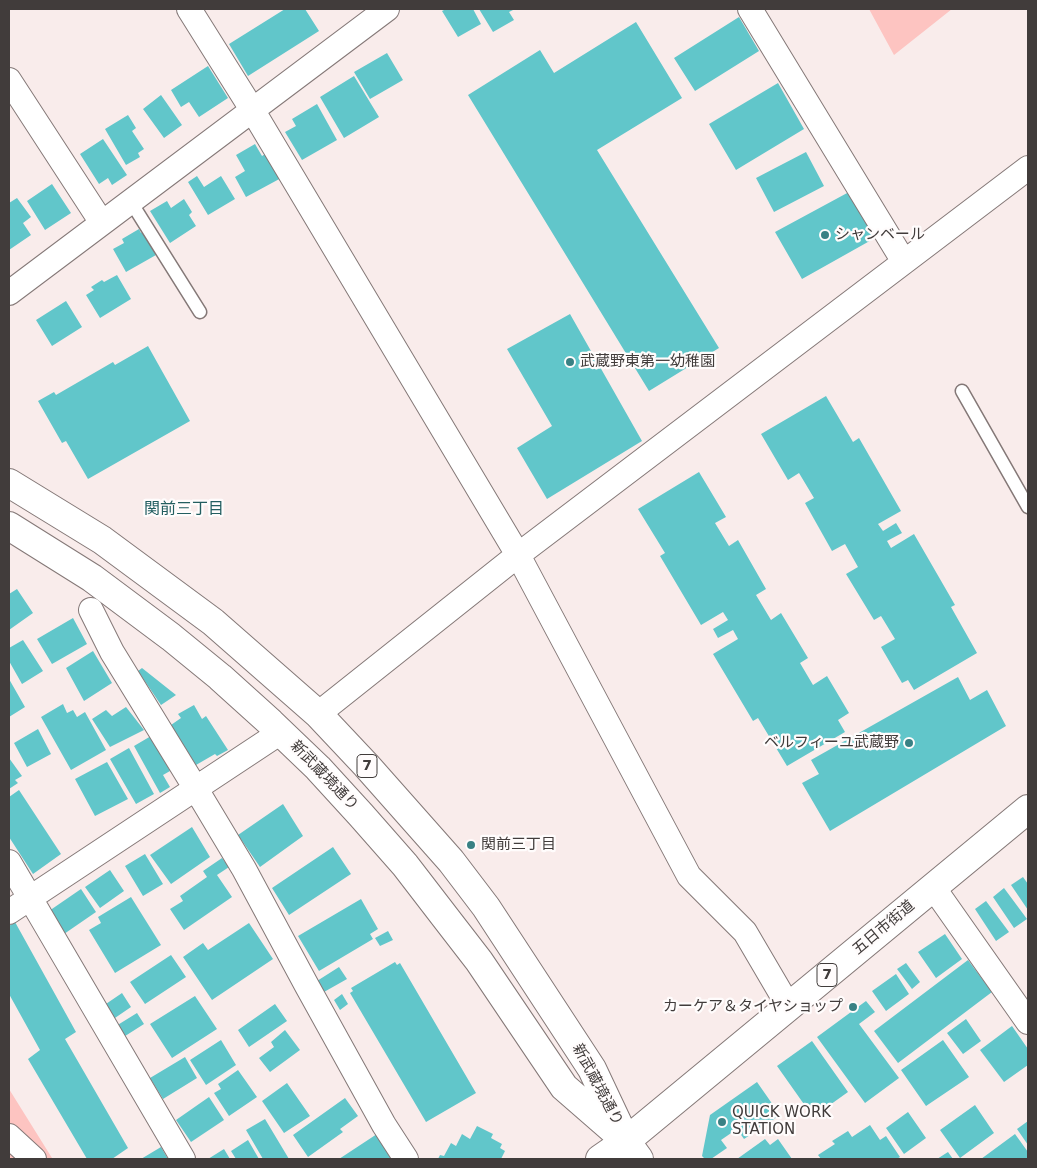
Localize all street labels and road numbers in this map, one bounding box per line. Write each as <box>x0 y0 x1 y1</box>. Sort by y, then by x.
street label: 新武蔵境通り <box>286 737 362 815</box>
road number: 7 <box>357 754 377 778</box>
street label: 五日市街道 <box>849 897 919 959</box>
road number: 7 <box>817 964 837 986</box>
street label: 新武蔵境通り <box>568 1041 626 1129</box>

